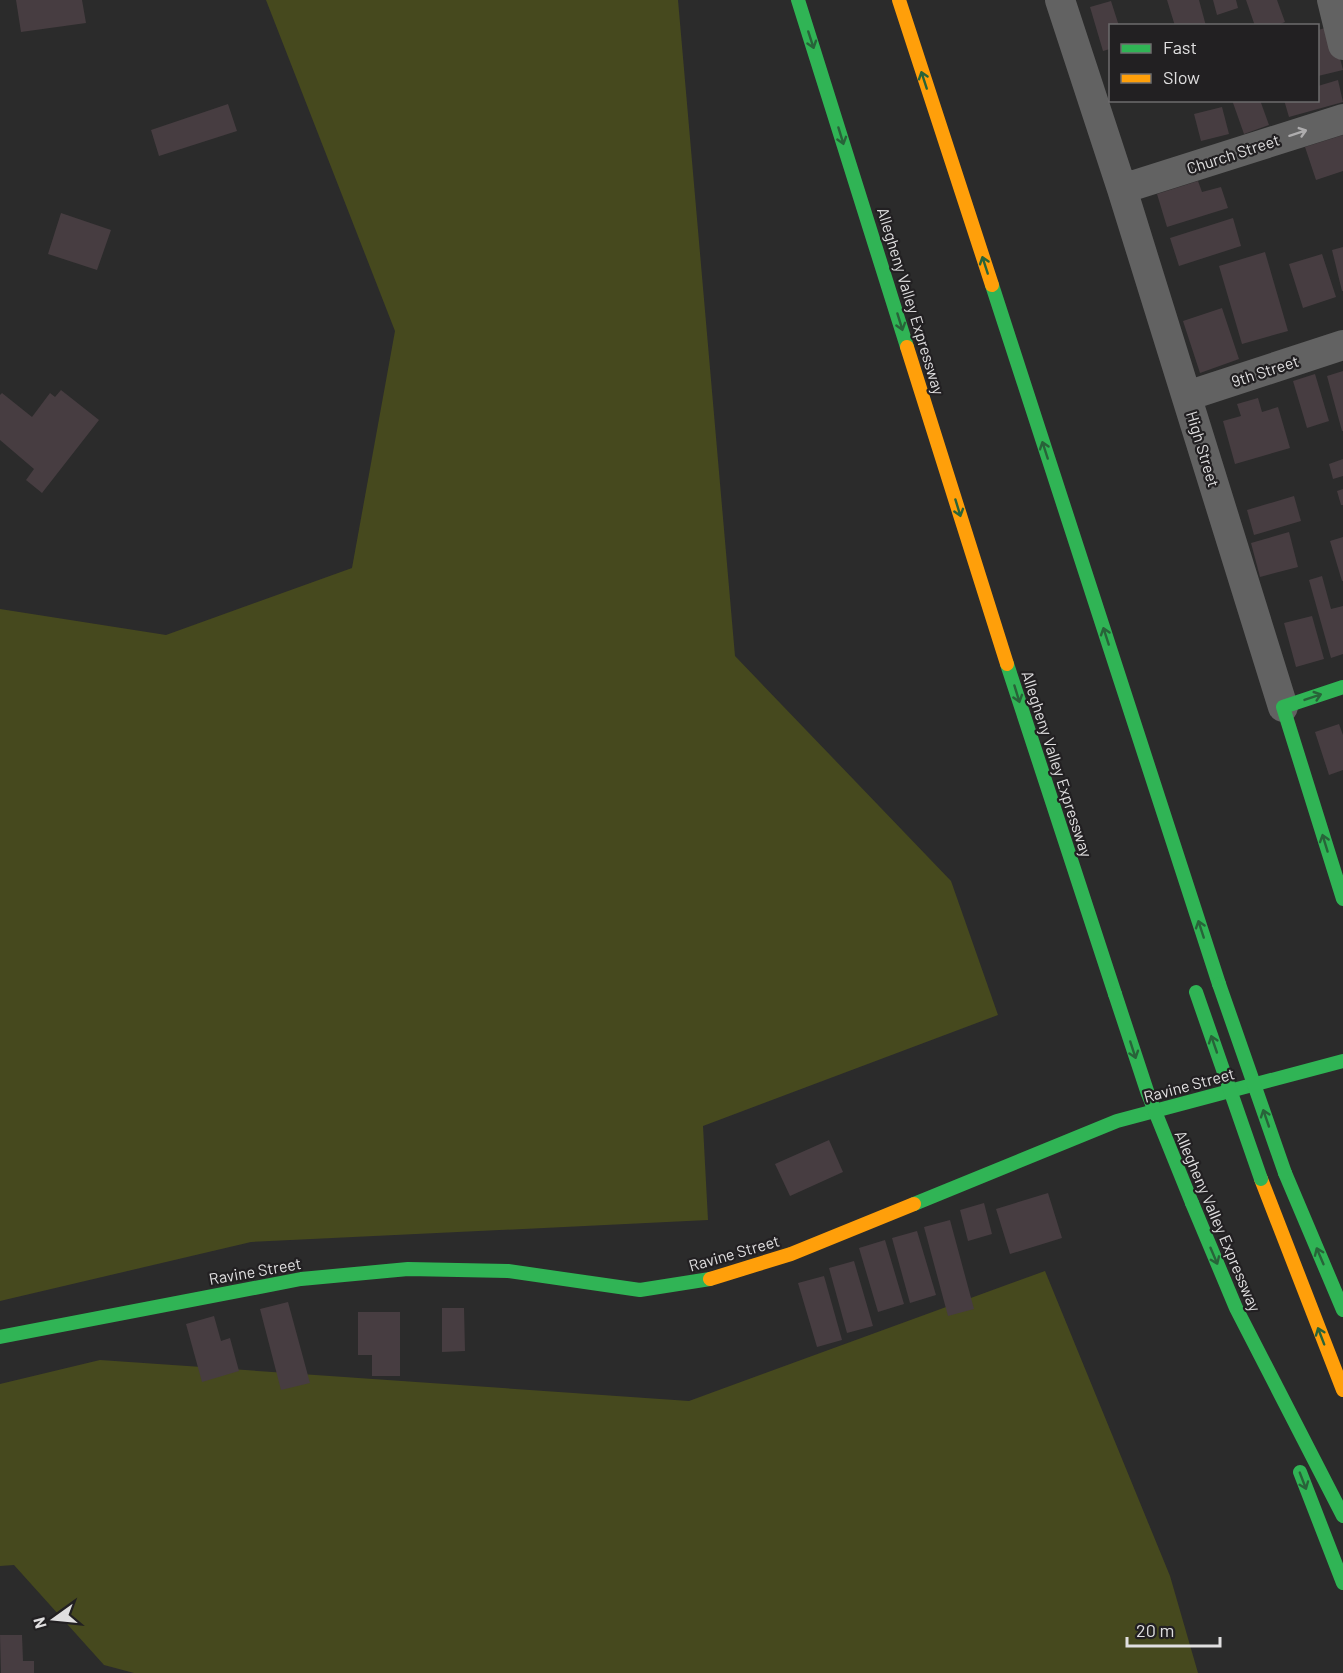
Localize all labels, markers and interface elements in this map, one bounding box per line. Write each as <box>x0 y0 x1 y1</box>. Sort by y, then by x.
legend <box>1109 24 1319 102</box>
one-way arrow <box>806 30 817 49</box>
text: Fast <box>1163 36 1197 58</box>
text: Slow <box>1163 66 1200 88</box>
one-way arrow <box>918 71 929 90</box>
one-way arrow <box>836 126 847 145</box>
one-way arrow <box>1288 127 1307 138</box>
street label: Church Street <box>1184 130 1282 177</box>
street label: Allegheny Valley Expressway <box>874 205 949 398</box>
one-way arrow <box>979 256 990 275</box>
one-way arrow <box>895 312 906 331</box>
street label: 9th Street <box>1229 351 1301 390</box>
street label: High Street <box>1183 408 1224 489</box>
one-way arrow <box>1039 441 1050 460</box>
one-way arrow <box>953 498 964 517</box>
one-way arrow <box>1099 627 1110 646</box>
street label: Allegheny Valley Expressway <box>1018 668 1097 860</box>
one-way arrow <box>1012 684 1023 703</box>
one-way arrow <box>1303 691 1322 702</box>
one-way arrow <box>1319 834 1330 853</box>
one-way arrow <box>1195 920 1206 939</box>
one-way arrow <box>1207 1035 1218 1054</box>
one-way arrow <box>1128 1040 1139 1059</box>
street label: Ravine Street <box>1141 1063 1236 1106</box>
one-way arrow <box>1259 1109 1270 1128</box>
street label: Allegheny Valley Expressway <box>1172 1127 1266 1315</box>
street label: Ravine Street <box>686 1231 781 1275</box>
one-way arrow <box>1209 1246 1220 1265</box>
one-way arrow <box>1314 1247 1325 1266</box>
street label: Ravine Street <box>207 1253 303 1288</box>
one-way arrow <box>1315 1327 1326 1345</box>
one-way arrow <box>1298 1471 1309 1489</box>
north arrow <box>24 1589 84 1649</box>
scale bar <box>1127 1610 1220 1648</box>
text: N <box>28 1615 50 1631</box>
text: 20 m <box>1136 1619 1174 1641</box>

